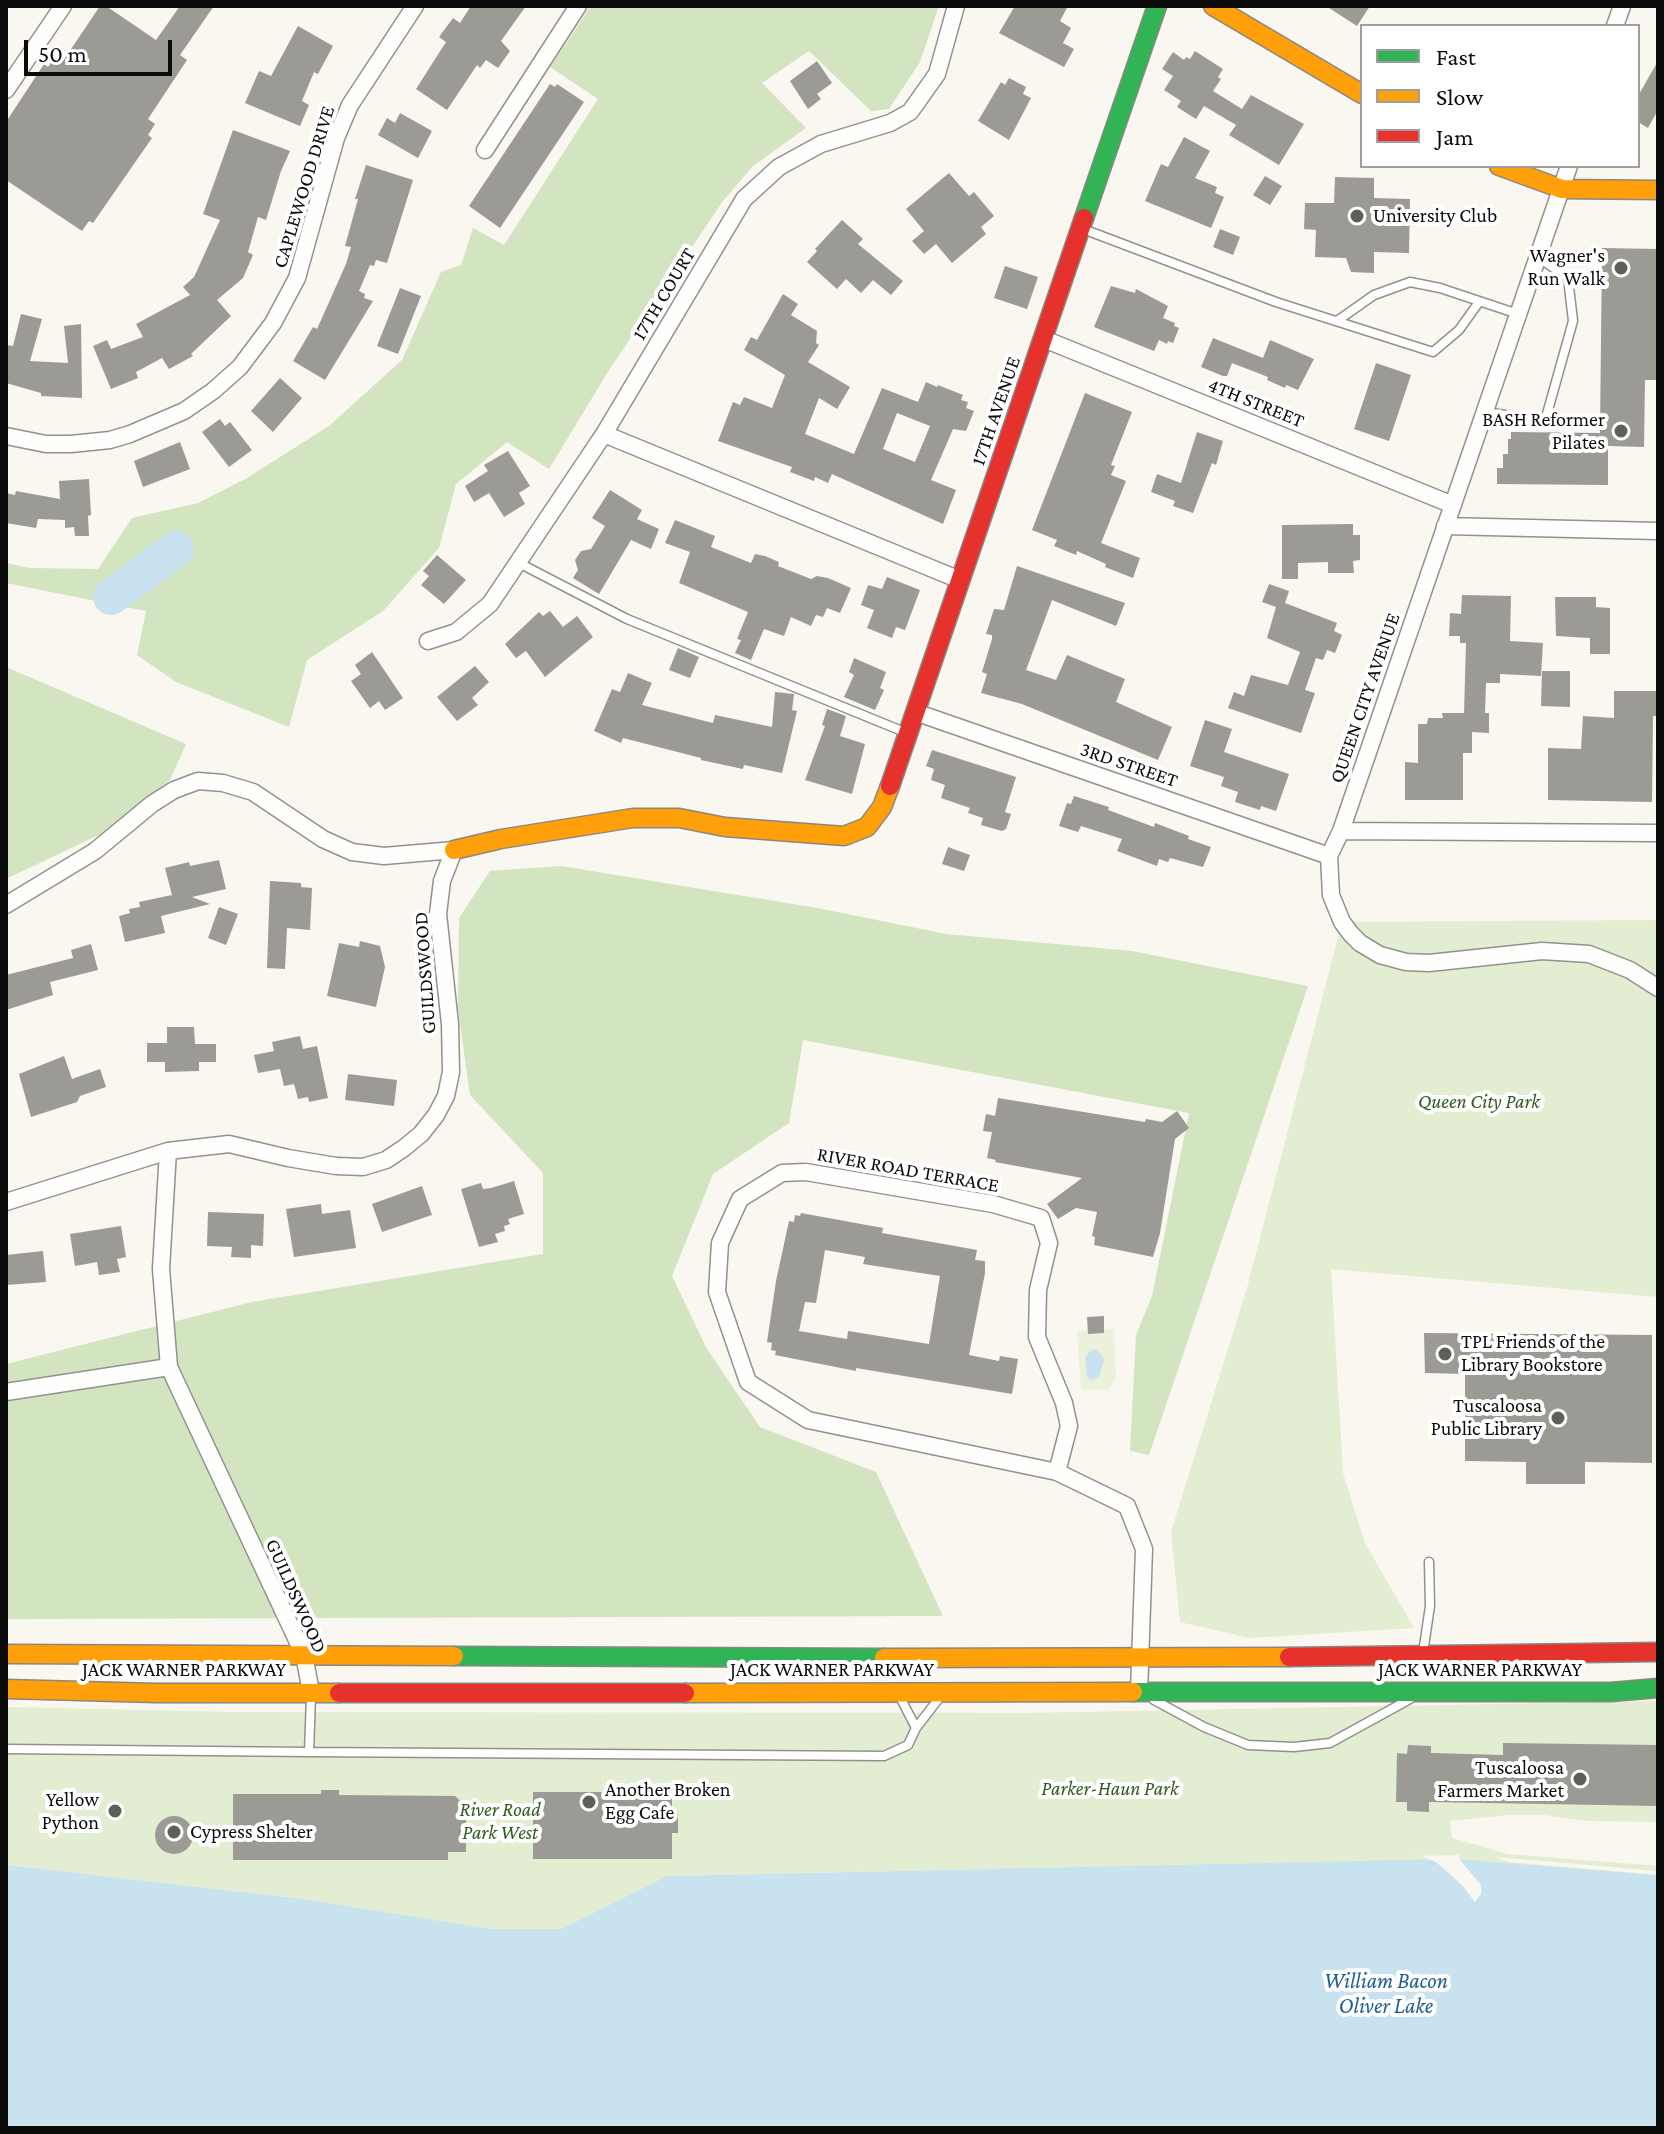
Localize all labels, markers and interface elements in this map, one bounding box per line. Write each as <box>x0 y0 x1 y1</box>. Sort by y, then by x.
scale bar <box>28 24 176 74</box>
legend <box>1360 24 1640 168</box>
text: 50 m <box>38 40 87 67</box>
text: Fast <box>1436 43 1476 70</box>
text: Slow <box>1436 83 1483 110</box>
street label: CAPLEWOOD DRIVE <box>268 103 340 271</box>
text: Jam <box>1436 123 1474 150</box>
place label: University Club <box>1373 204 1497 228</box>
marker: University Club <box>1348 207 1366 225</box>
street label: 17TH COURT <box>627 244 701 344</box>
place label: Wagner's Run Walk <box>1528 244 1605 291</box>
marker: Wagner's Run Walk <box>1612 259 1630 277</box>
street label: 17TH AVENUE <box>966 353 1026 469</box>
street label: 4TH STREET <box>1204 373 1308 433</box>
place label: BASH Reformer Pilates <box>1482 408 1605 455</box>
marker: BASH Reformer Pilates <box>1612 422 1630 440</box>
street label: QUEEN CITY AVENUE <box>1325 610 1405 786</box>
street label: 3RD STREET <box>1077 737 1181 793</box>
street label: GUILDSWOOD <box>409 911 441 1035</box>
park label: Queen City Park <box>1418 1090 1540 1114</box>
street label: RIVER ROAD TERRACE <box>815 1142 1001 1198</box>
place label: TPL Friends of the Library Bookstore <box>1461 1330 1605 1377</box>
marker: TPL Friends of the Library Bookstore <box>1436 1345 1454 1363</box>
place label: Tuscaloosa Public Library <box>1431 1394 1542 1441</box>
marker: Tuscaloosa Public Library <box>1549 1409 1567 1427</box>
street label: GUILDSWOOD <box>260 1535 332 1657</box>
street label: JACK WARNER PARKWAY <box>82 1658 286 1682</box>
street label: JACK WARNER PARKWAY <box>730 1658 934 1682</box>
street label: JACK WARNER PARKWAY <box>1378 1658 1582 1682</box>
place label: Tuscaloosa Farmers Market <box>1437 1756 1564 1803</box>
marker: Tuscaloosa Farmers Market <box>1571 1770 1589 1788</box>
park label: Parker-Haun Park <box>1041 1777 1179 1801</box>
place label: Another Broken Egg Cafe <box>605 1778 731 1825</box>
place label: Yellow Python <box>42 1788 99 1835</box>
marker: Another Broken Egg Cafe <box>580 1793 598 1811</box>
park label: River Road Park West <box>459 1798 541 1845</box>
marker: Yellow Python <box>106 1802 124 1820</box>
place label: Cypress Shelter <box>190 1820 313 1844</box>
marker: Cypress Shelter <box>165 1823 183 1841</box>
water label: William Bacon Oliver Lake <box>1324 1968 1448 2020</box>

